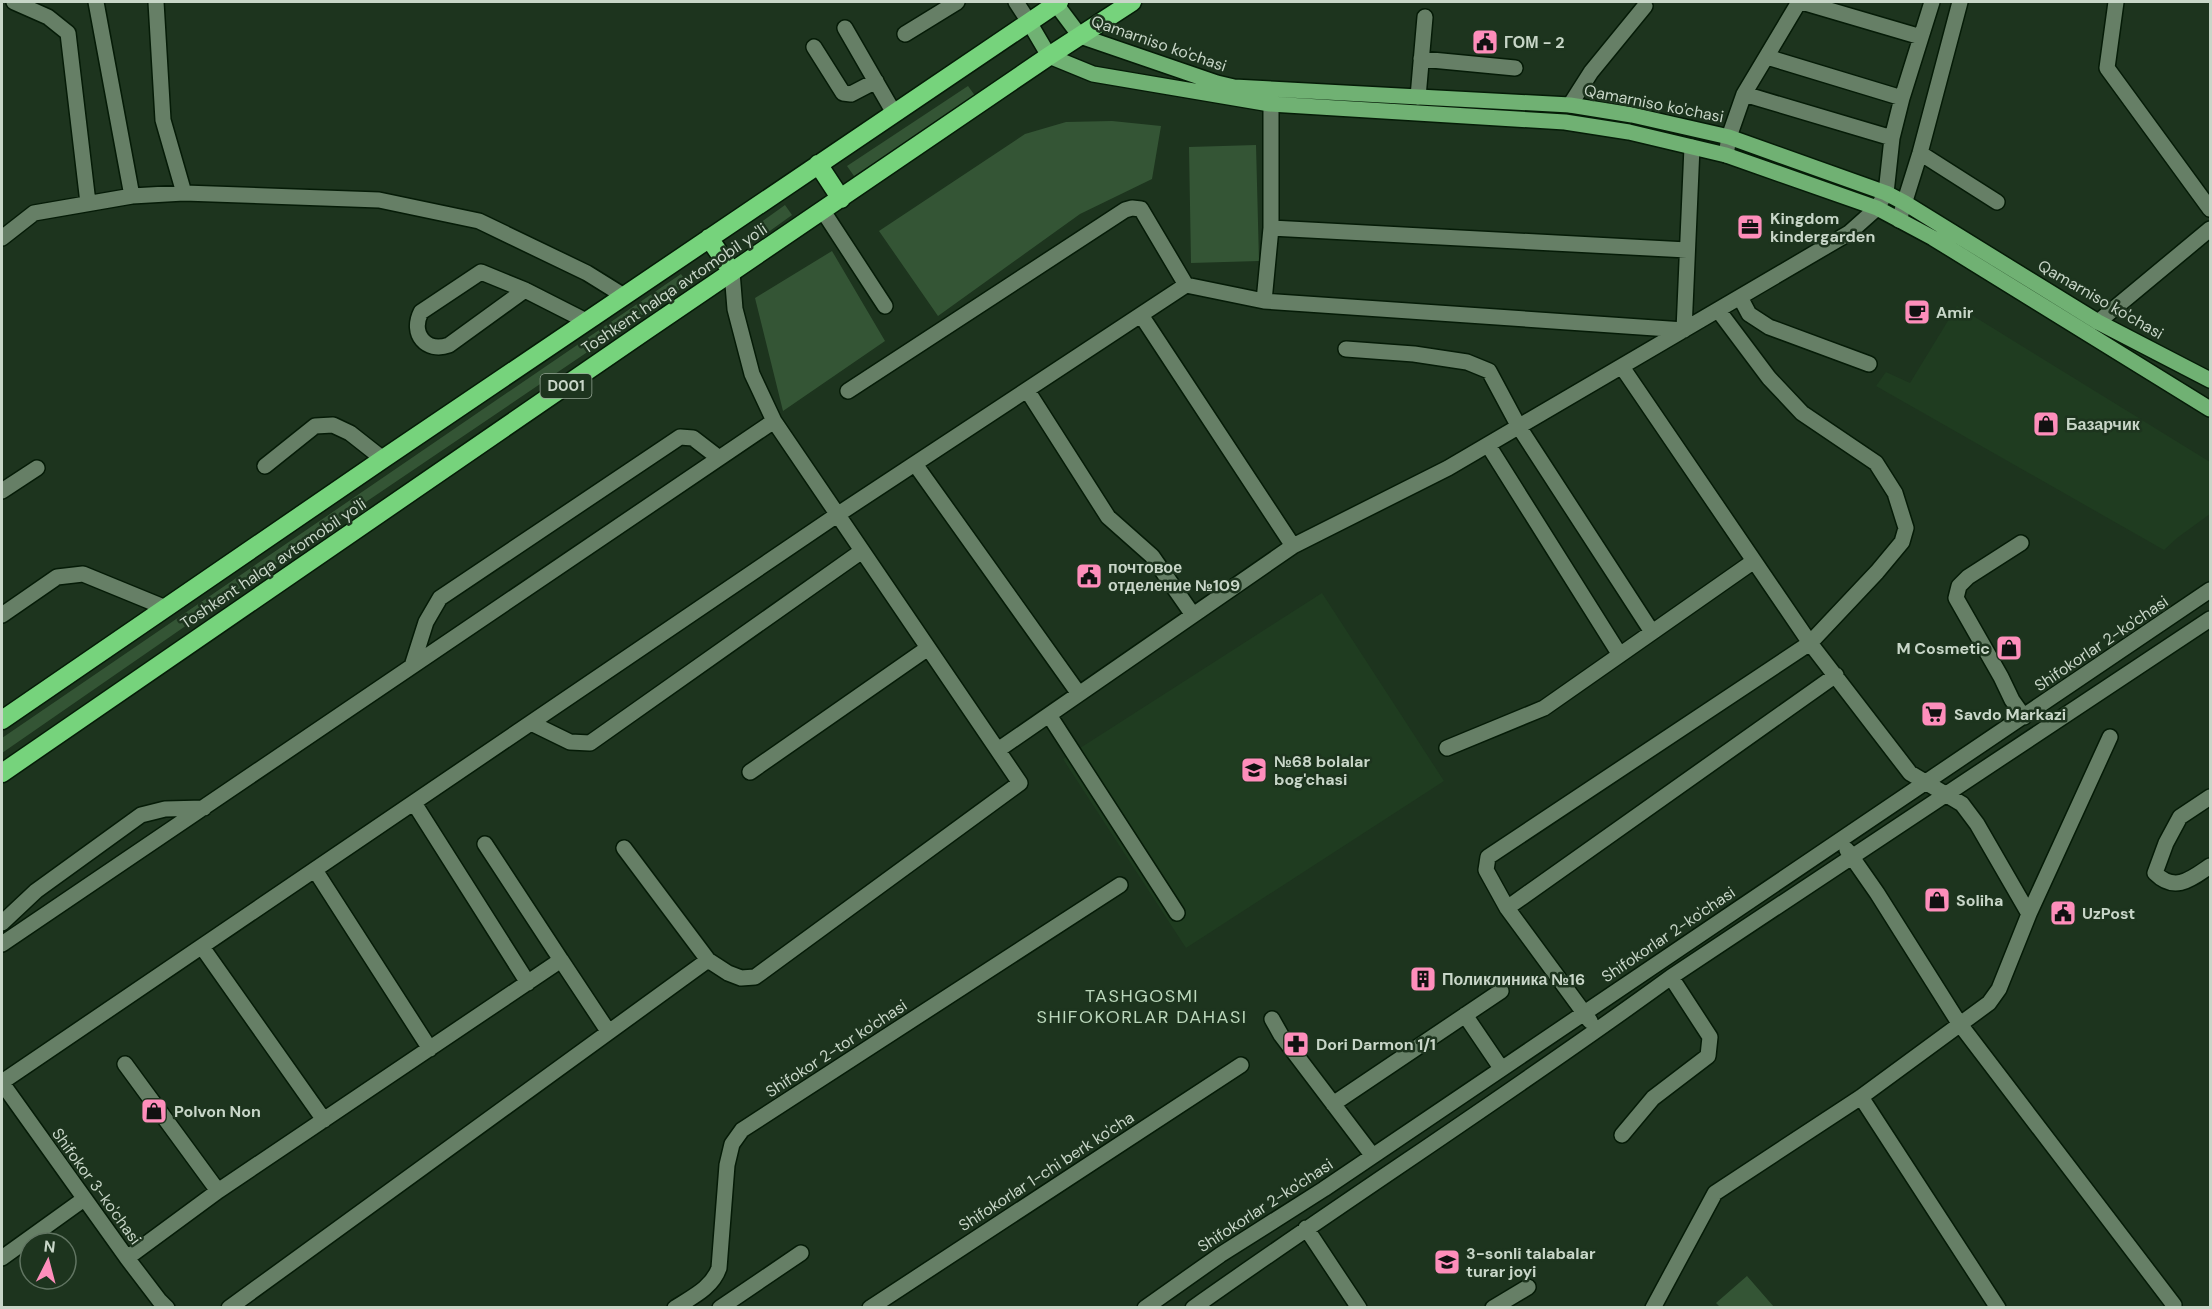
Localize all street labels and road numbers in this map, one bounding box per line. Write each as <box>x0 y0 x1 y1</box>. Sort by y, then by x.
street label: Qamarniso ko'chasi <box>1088 10 1229 76</box>
street label: Qamarniso ko'chasi <box>1582 80 1726 127</box>
street label: Toshkent halqa avtomobil yo'li <box>577 218 771 359</box>
street label: Qamarniso ko'chasi <box>2034 255 2167 344</box>
road number: D001 <box>540 374 592 398</box>
street label: Toshkent halqa avtomobil yo'li <box>176 493 370 634</box>
street label: Shifokorlar 2-ko'chasi <box>2030 591 2172 696</box>
street label: Shifokorlar 2-ko'chasi <box>1597 882 1739 987</box>
street label: Shifokor 2-tor ko'chasi <box>761 995 911 1102</box>
street label: Shifokorlar 1-chi berk ko'cha <box>955 1107 1138 1236</box>
street label: Shifokor 3-ko'chasi <box>47 1124 146 1249</box>
street label: Shifokorlar 2-ko'chasi <box>1194 1154 1337 1257</box>

